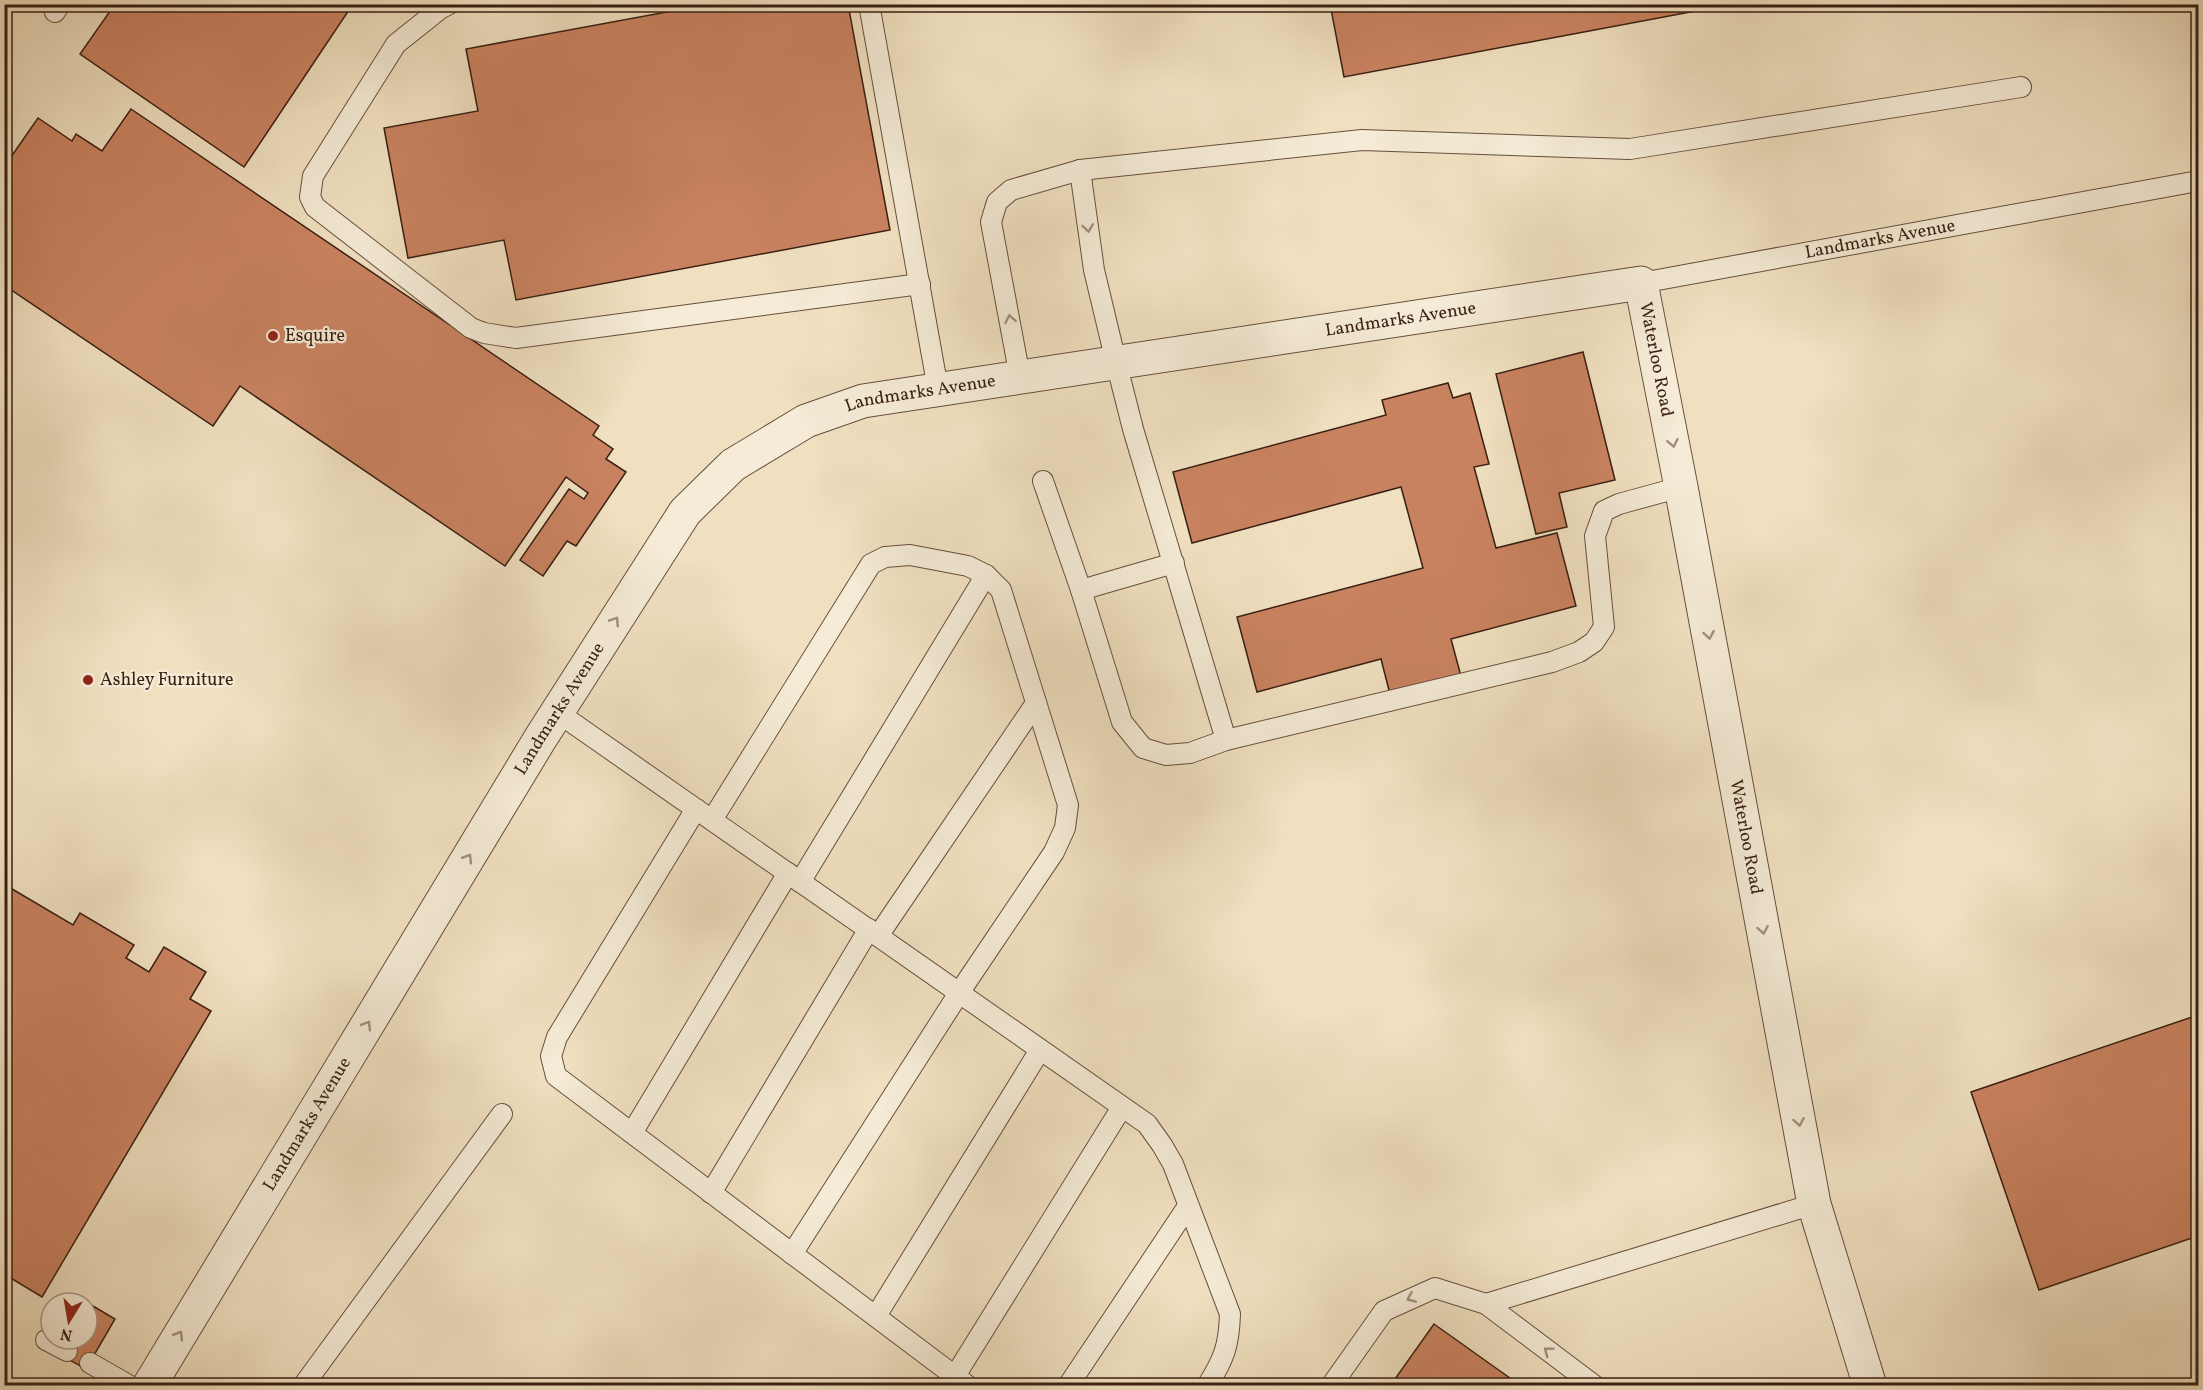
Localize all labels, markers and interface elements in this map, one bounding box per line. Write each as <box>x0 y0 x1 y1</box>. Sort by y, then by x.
street label: Landmarks Avenue <box>1803 213 1957 265</box>
one-way arrow <box>1081 224 1093 233</box>
street label: Landmarks Avenue <box>1323 296 1478 343</box>
street label: Waterloo Road <box>1633 300 1679 419</box>
one-way arrow <box>1004 315 1017 325</box>
place label: Esquire <box>285 324 345 349</box>
marker: Esquire <box>266 329 280 343</box>
street label: Landmarks Avenue <box>842 369 997 419</box>
one-way arrow <box>1666 438 1679 448</box>
one-way arrow <box>608 617 619 628</box>
one-way arrow <box>1702 629 1715 639</box>
street label: Landmarks Avenue <box>509 638 611 780</box>
place label: Ashley Furniture <box>100 668 234 693</box>
marker: Ashley Furniture <box>81 673 95 687</box>
street label: Waterloo Road <box>1723 778 1769 897</box>
one-way arrow <box>460 854 472 864</box>
one-way arrow <box>1756 924 1769 934</box>
one-way arrow <box>359 1021 371 1031</box>
street label: Landmarks Avenue <box>257 1052 357 1196</box>
one-way arrow <box>1792 1116 1805 1126</box>
north arrow <box>39 1291 99 1351</box>
one-way arrow <box>1406 1291 1417 1303</box>
text: N <box>58 1322 74 1346</box>
one-way arrow <box>171 1331 183 1341</box>
one-way arrow <box>1544 1347 1555 1358</box>

